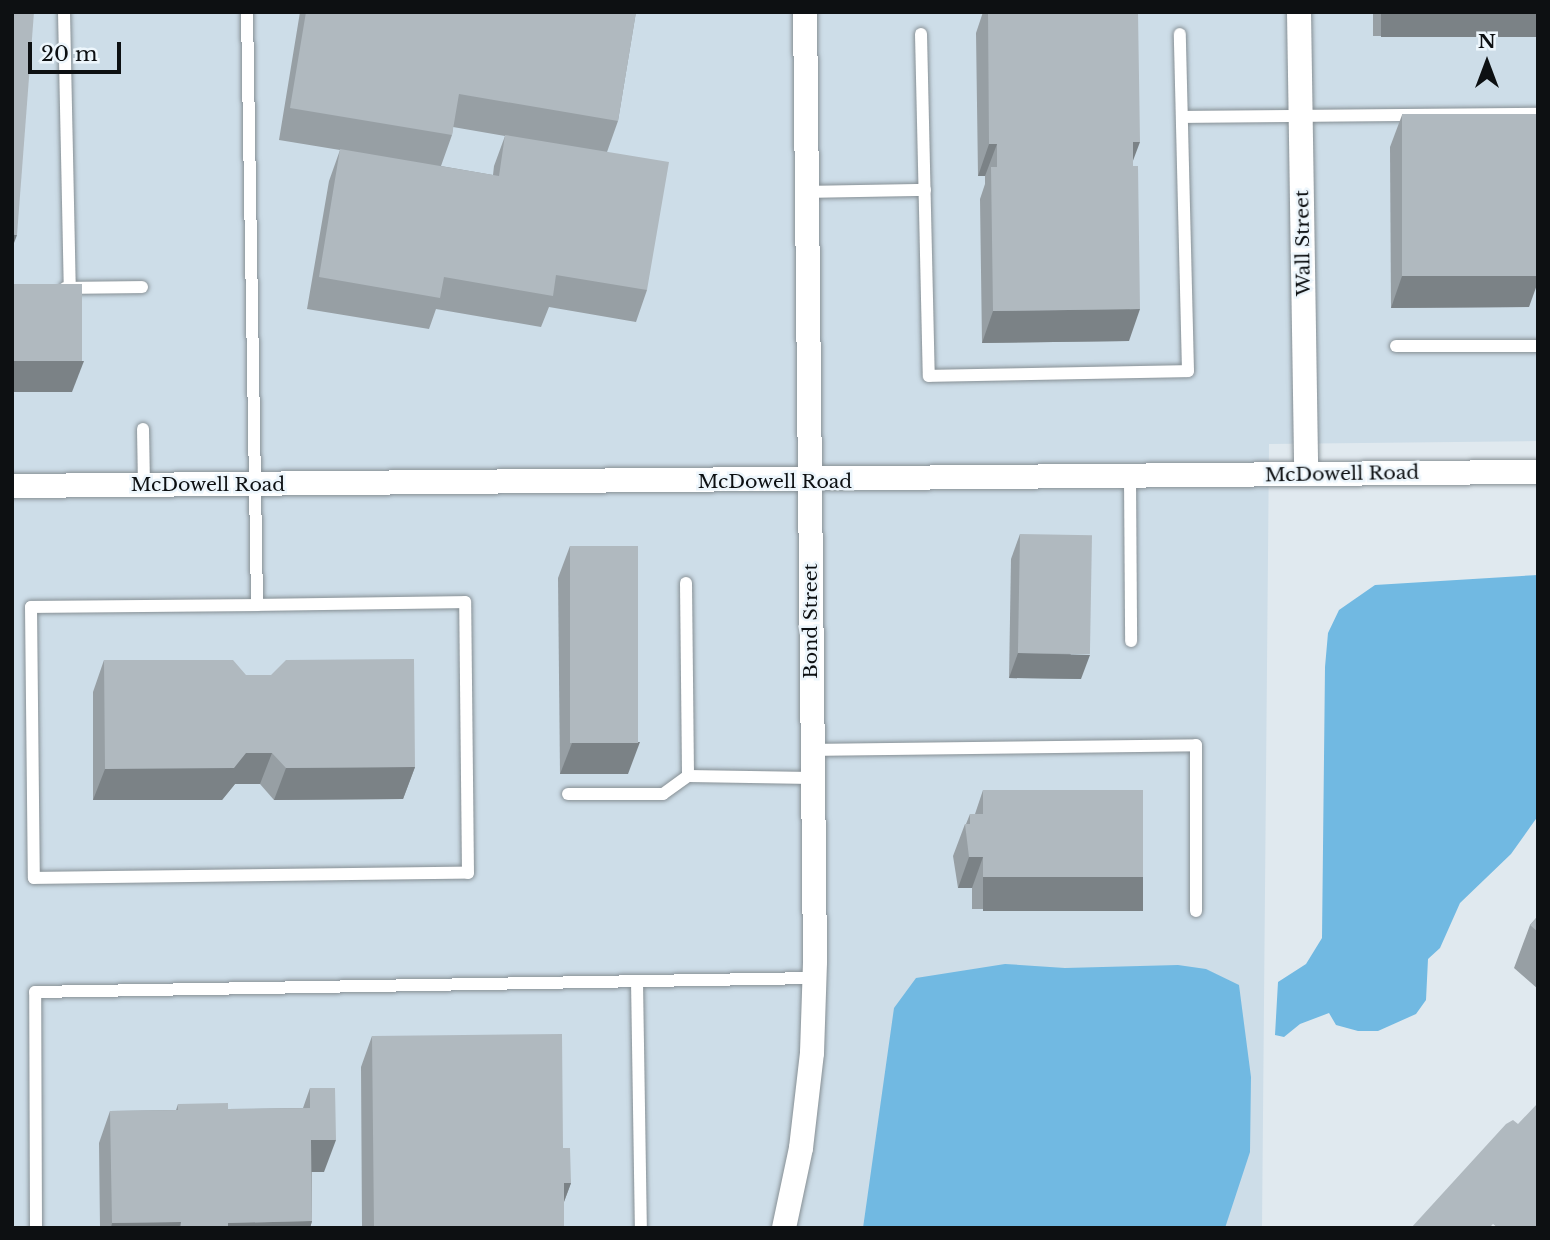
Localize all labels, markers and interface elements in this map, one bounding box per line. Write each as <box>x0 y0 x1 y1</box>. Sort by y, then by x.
scale bar <box>32 28 124 72</box>
north arrow <box>1452 28 1522 98</box>
text: N <box>1478 30 1496 53</box>
text: 20 m <box>41 41 98 67</box>
street label: Wall Street <box>1291 190 1315 296</box>
street label: McDowell Road <box>1265 461 1419 487</box>
street label: McDowell Road <box>698 471 852 493</box>
street label: McDowell Road <box>131 474 285 496</box>
street label: Bond Street <box>800 563 822 679</box>

